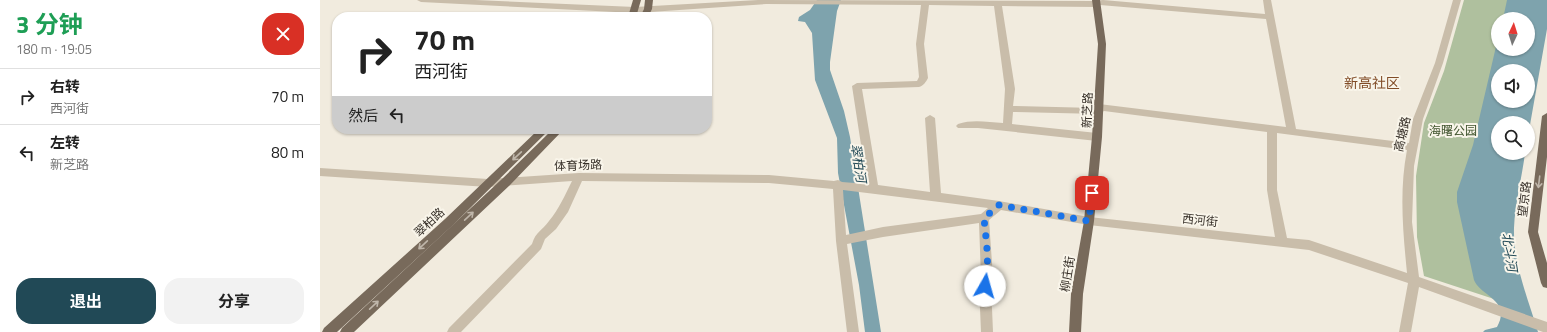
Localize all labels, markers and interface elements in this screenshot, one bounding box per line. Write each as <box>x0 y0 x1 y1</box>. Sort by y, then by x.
text: 3 分钟 <box>16 6 83 42</box>
north arrow <box>1491 12 1535 56</box>
map controls <box>1491 12 1535 160</box>
button: close <box>262 13 304 55</box>
text: 70 m <box>414 18 475 61</box>
icon: right <box>348 28 400 80</box>
text: 180 m · 19:05 <box>16 39 92 59</box>
text: 西河街 <box>414 58 468 85</box>
button: sound <box>1491 64 1535 108</box>
district label: 新高社区 <box>1344 72 1400 93</box>
text: 右转 <box>50 75 80 98</box>
text: 70 m <box>271 85 304 108</box>
icon: right <box>16 86 38 108</box>
street label: 新芝路 <box>1077 92 1097 128</box>
text: 西河街 <box>50 98 89 118</box>
text: 然后 <box>348 104 378 127</box>
icon: left <box>386 104 408 126</box>
street label: 高塘路 <box>1389 114 1415 154</box>
button: search <box>1491 116 1535 160</box>
park label: 海曙公园 <box>1429 121 1477 140</box>
text: 左转 <box>50 131 80 154</box>
text: 80 m <box>271 141 304 164</box>
icon: left <box>16 142 38 164</box>
water label: 翠柏河 <box>846 142 872 187</box>
one-way arrow <box>512 151 522 161</box>
text: 新芝路 <box>50 154 89 174</box>
street label: 体育场路 <box>554 155 602 175</box>
one-way arrow <box>1535 175 1542 188</box>
pin <box>1075 176 1109 210</box>
street label: 望京路 <box>1512 180 1536 218</box>
icon: arrive <box>1081 182 1103 204</box>
street label: 翠柏路 <box>409 203 449 241</box>
street label: 西河街 <box>1181 209 1219 231</box>
one-way arrow <box>464 212 474 221</box>
water label: 北斗河 <box>1497 231 1523 276</box>
one-way arrow <box>417 241 428 250</box>
street label: 柳庄街 <box>1055 255 1079 293</box>
position arrow <box>964 265 1006 307</box>
button: 退出 <box>16 278 156 324</box>
button: 分享 <box>164 278 304 324</box>
one-way arrow <box>369 301 379 310</box>

